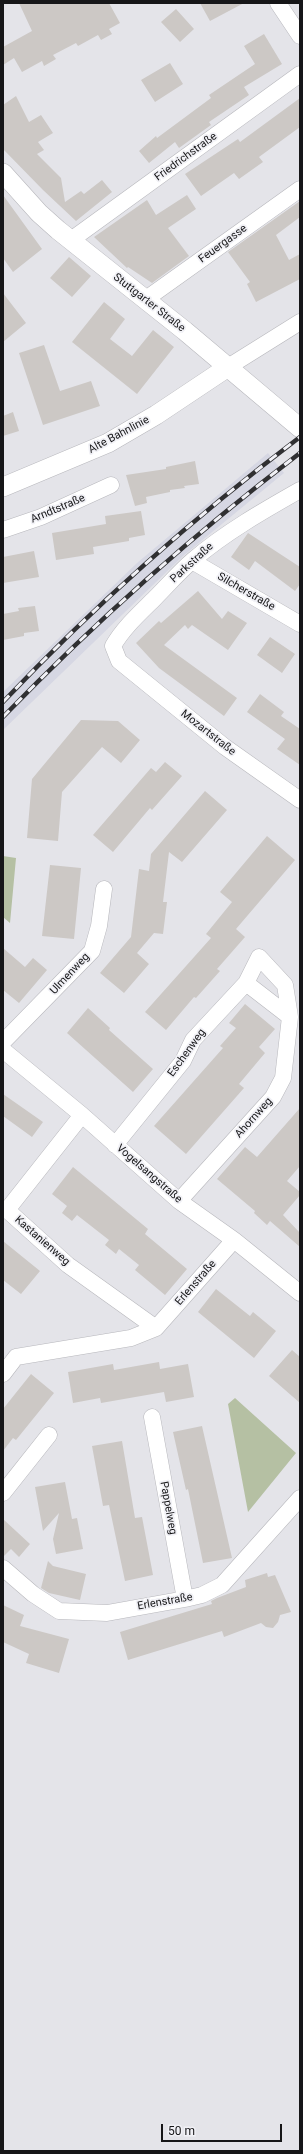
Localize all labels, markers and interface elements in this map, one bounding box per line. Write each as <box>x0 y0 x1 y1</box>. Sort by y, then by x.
street label: Friedrichstraße <box>152 130 220 184</box>
street label: Feuergasse <box>196 222 250 266</box>
street label: Stuttgarter Straße <box>110 271 188 335</box>
street label: Alte Bahnlinie <box>86 413 152 457</box>
street label: Arndtstraße <box>29 492 87 526</box>
street label: Parkstraße <box>168 540 216 586</box>
street label: Silcherstraße <box>215 570 277 614</box>
street label: Mozartstraße <box>178 707 238 759</box>
street label: Ulmenweg <box>48 951 92 997</box>
street label: Eschenweg <box>165 1026 209 1080</box>
street label: Ahornweg <box>233 1095 275 1141</box>
street label: Vogelsangstraße <box>113 1142 185 1206</box>
street label: Kastanienweg <box>12 1213 72 1269</box>
street label: Erlenstraße <box>173 1258 219 1308</box>
street label: Pappelweg <box>157 1480 179 1536</box>
street label: Erlenstraße <box>136 1591 194 1613</box>
scale bar <box>163 2116 284 2142</box>
text: 50 m <box>168 2124 195 2138</box>

